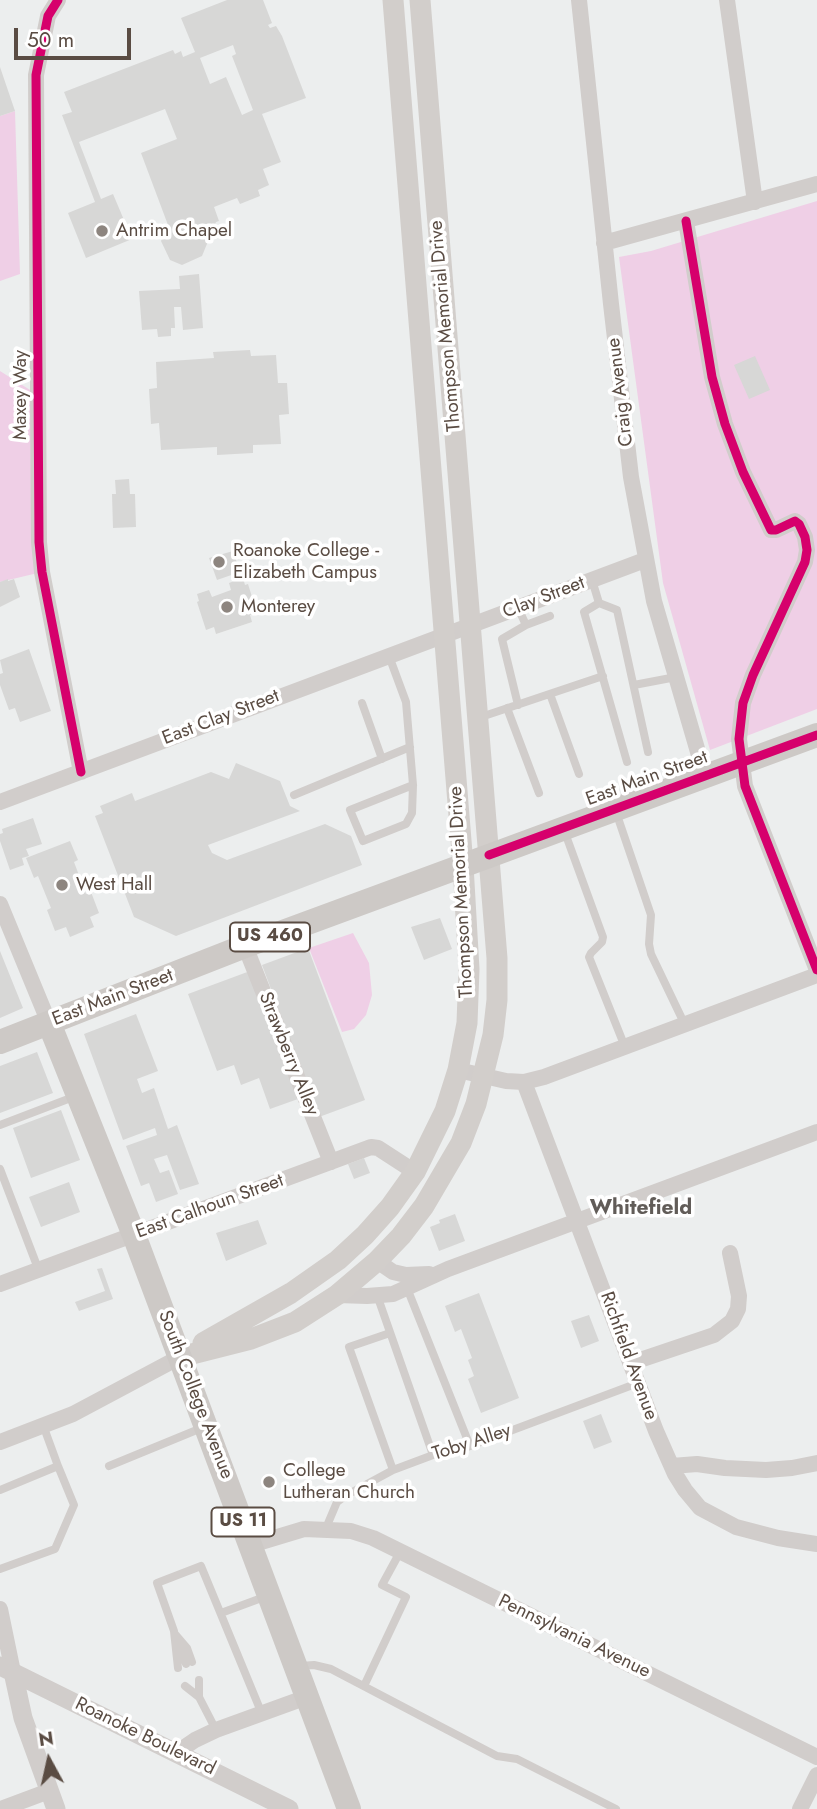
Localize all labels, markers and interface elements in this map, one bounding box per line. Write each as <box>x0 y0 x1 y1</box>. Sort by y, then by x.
scale bar <box>18 14 135 58</box>
text: 50 m <box>27 25 74 55</box>
place label: Antrim Chapel <box>116 220 232 242</box>
street label: Thompson Memorial Drive <box>425 220 467 432</box>
marker: Antrim Chapel <box>94 223 110 239</box>
street label: Craig Avenue <box>603 336 639 448</box>
street label: Maxey Way <box>10 350 32 440</box>
place label: Roanoke College - Elizabeth Campus <box>233 540 379 584</box>
marker: Roanoke College - Elizabeth Campus <box>211 554 227 570</box>
street label: Clay Street <box>500 572 588 624</box>
place label: Monterey <box>241 596 315 618</box>
marker: Monterey <box>219 599 235 615</box>
street label: East Clay Street <box>159 685 283 751</box>
street label: East Main Street <box>583 746 711 812</box>
street label: Thompson Memorial Drive <box>445 786 479 998</box>
place label: West Hall <box>76 874 152 896</box>
marker: West Hall <box>54 877 70 893</box>
road number: US 460 <box>230 922 310 952</box>
street label: East Main Street <box>49 964 177 1032</box>
street label: Strawberry Alley <box>253 989 323 1119</box>
street label: East Calhoun Street <box>133 1170 287 1244</box>
district label: Whitefield <box>590 1196 692 1222</box>
street label: Richfield Avenue <box>594 1289 662 1423</box>
street label: South College Avenue <box>152 1308 238 1482</box>
street label: Toby Alley <box>430 1420 514 1466</box>
place label: College Lutheran Church <box>283 1460 415 1504</box>
marker: College Lutheran Church <box>261 1474 277 1490</box>
road number: US 11 <box>212 1507 274 1536</box>
street label: Pennsylvania Avenue <box>494 1590 654 1684</box>
street label: Roanoke Boulevard <box>71 1693 219 1781</box>
text: N <box>37 1724 55 1753</box>
north arrow <box>14 1725 84 1795</box>

